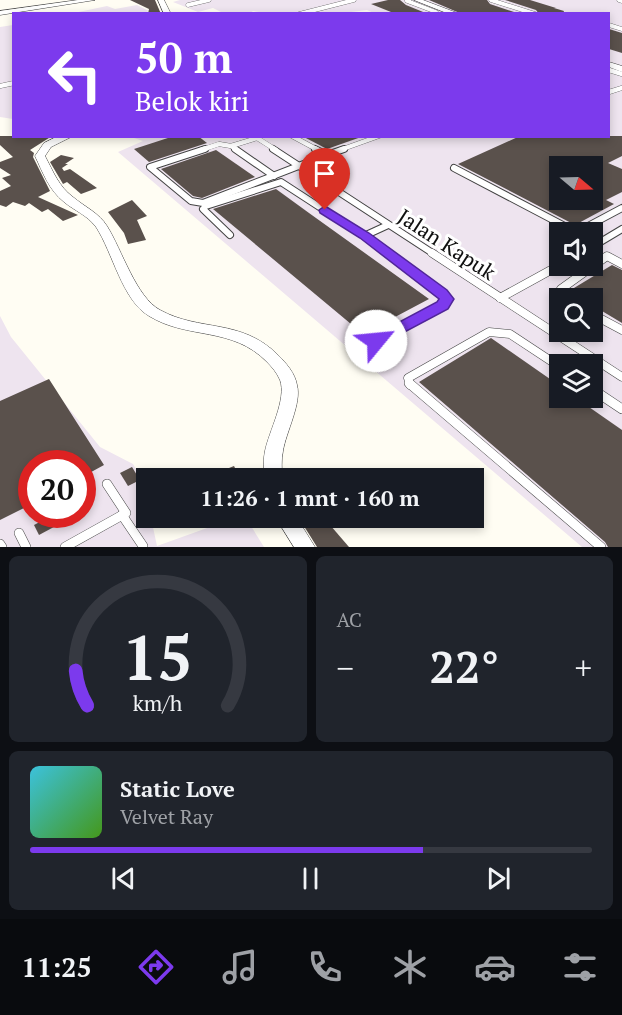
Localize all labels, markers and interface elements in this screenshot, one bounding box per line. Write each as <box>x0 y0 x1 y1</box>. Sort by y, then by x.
text: 50 m <box>135 29 233 85</box>
icon: left <box>36 36 114 114</box>
text: Belok kiri <box>135 83 249 119</box>
pin <box>299 148 350 210</box>
north arrow <box>549 156 603 210</box>
map controls <box>549 156 603 408</box>
icon: arrive <box>308 157 341 190</box>
street label: Jalan Kapuk <box>393 202 501 286</box>
button: sound <box>549 222 603 276</box>
button: search <box>549 288 603 342</box>
position arrow <box>344 309 408 373</box>
button: layers <box>549 354 603 408</box>
speed limit sign: 20 <box>18 450 96 528</box>
text: 11:26 · 1 mnt · 160 m <box>200 483 420 512</box>
text: AC <box>337 606 362 633</box>
text: 15 <box>122 615 193 698</box>
text: 22° <box>430 636 499 696</box>
text: − <box>337 646 354 689</box>
text: + <box>574 646 592 689</box>
text: km/h <box>133 689 183 717</box>
text: Static Love <box>120 774 235 803</box>
text: Velvet Ray <box>120 803 213 830</box>
icon: previous <box>107 862 140 895</box>
icon: pause <box>294 862 327 895</box>
icon: next <box>482 862 515 895</box>
icon: directions <box>135 946 177 988</box>
icon: music <box>219 946 261 988</box>
icon: phone <box>304 946 346 988</box>
icon: climate <box>389 946 431 988</box>
icon: car <box>474 946 516 988</box>
icon: filters <box>559 946 601 988</box>
text: 11:25 <box>21 949 92 985</box>

